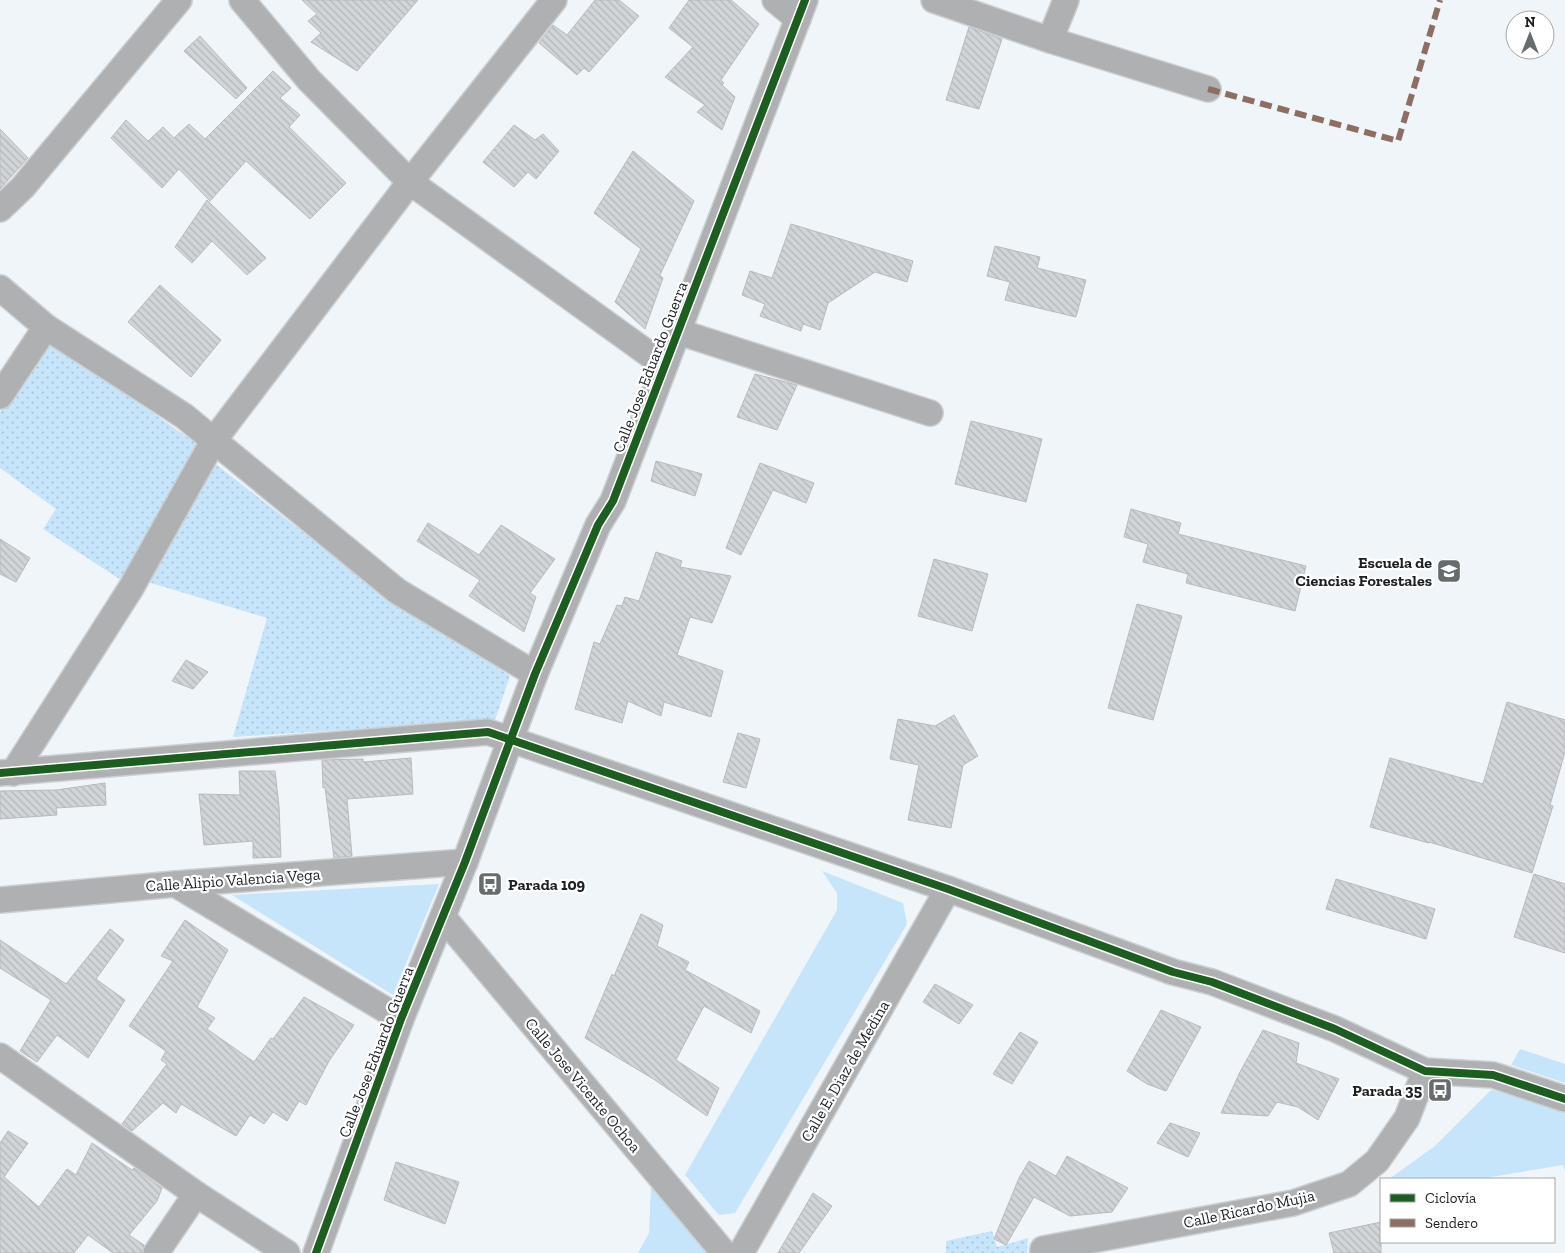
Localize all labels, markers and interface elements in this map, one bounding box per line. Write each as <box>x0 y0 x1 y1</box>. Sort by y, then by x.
north arrow <box>1505 10 1555 60</box>
text: N <box>1525 14 1536 31</box>
street label: Calle Jose Eduardo Guerra <box>609 279 692 455</box>
place label: Escuela de Ciencias Forestales <box>1296 553 1432 590</box>
school or university icon: Escuela de Ciencias Forestales <box>1436 558 1462 584</box>
street label: Calle Alipio Valencia Vega <box>145 864 321 896</box>
bus stop icon: Parada 109 <box>477 871 503 897</box>
place label: Parada 109 <box>508 875 586 894</box>
street label: Calle Jose Eduardo Guerra <box>335 964 418 1140</box>
street label: Calle E. Diaz de Medina <box>797 997 893 1145</box>
street label: Calle Jose Vicente Ochoa <box>521 1014 645 1156</box>
bus stop icon: Parada 35 <box>1427 1077 1453 1103</box>
place label: Parada 35 <box>1352 1081 1422 1100</box>
legend <box>1380 1178 1555 1243</box>
street label: Calle Ricardo Mujia <box>1182 1186 1317 1232</box>
text: Ciclovía <box>1425 1189 1476 1207</box>
text: Sendero <box>1425 1214 1478 1232</box>

